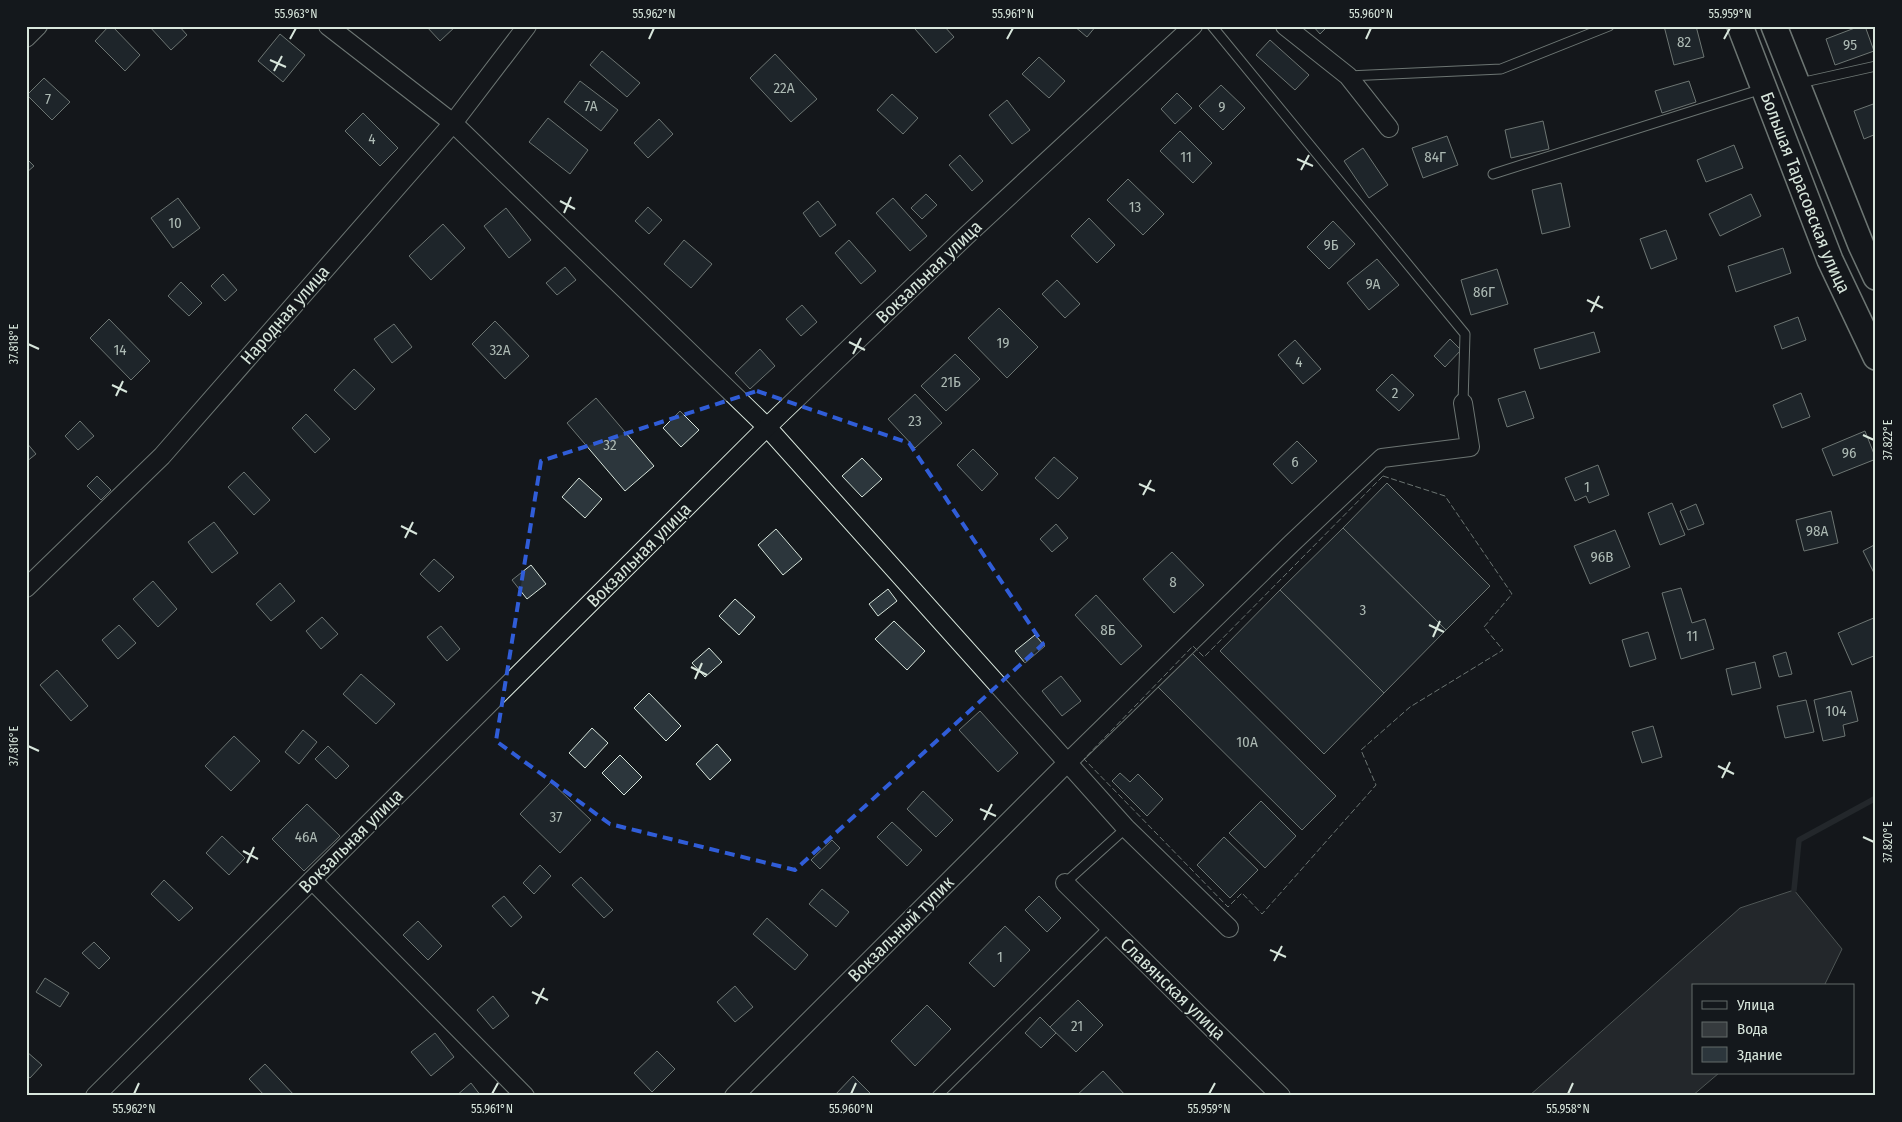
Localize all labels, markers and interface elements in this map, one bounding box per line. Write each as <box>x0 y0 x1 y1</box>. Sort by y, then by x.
text: 55.963°N <box>274 7 318 21</box>
text: 55.962°N <box>632 7 676 21</box>
text: 55.961°N <box>992 7 1034 21</box>
text: 55.960°N <box>1349 7 1393 21</box>
text: 55.959°N <box>1708 7 1752 21</box>
house number: 82 <box>1677 33 1691 51</box>
house number: 95 <box>1843 36 1857 54</box>
house number: 22А <box>773 79 795 97</box>
street label: Большая Тарасовская улица <box>1755 89 1855 297</box>
house number: 7 <box>45 90 51 108</box>
house number: 7А <box>584 97 598 115</box>
house number: 9 <box>1218 98 1226 116</box>
house number: 4 <box>368 130 376 148</box>
house number: 11 <box>1180 148 1192 166</box>
house number: 84Г <box>1424 148 1446 166</box>
house number: 13 <box>1129 198 1142 216</box>
house number: 10 <box>168 214 182 232</box>
street label: Вокзальная улица <box>871 216 987 328</box>
house number: 9Б <box>1323 236 1339 254</box>
street label: Народная улица <box>236 261 334 369</box>
house number: 9А <box>1365 275 1381 293</box>
house number: 86Г <box>1473 283 1495 301</box>
text: 37.818°E <box>7 323 21 364</box>
house number: 19 <box>996 334 1010 352</box>
house number: 14 <box>113 341 127 359</box>
house number: 32А <box>489 341 511 359</box>
house number: 4 <box>1295 353 1303 371</box>
house number: 21Б <box>941 373 961 391</box>
house number: 2 <box>1392 384 1399 402</box>
house number: 23 <box>908 412 922 430</box>
text: 37.822°E <box>1881 419 1895 460</box>
house number: 32 <box>603 436 617 454</box>
house number: 96 <box>1842 444 1856 462</box>
house number: 6 <box>1291 453 1299 471</box>
house number: 1 <box>1584 478 1590 496</box>
street label: Вокзальная улица <box>582 498 696 612</box>
house number: 98А <box>1806 522 1828 540</box>
house number: 96В <box>1591 548 1613 566</box>
house number: 8 <box>1169 573 1177 591</box>
house number: 3 <box>1360 601 1367 619</box>
house number: 8Б <box>1100 621 1116 639</box>
house number: 11 <box>1686 627 1698 645</box>
house number: 104 <box>1826 702 1846 720</box>
text: 37.816°E <box>7 726 21 766</box>
house number: 10А <box>1236 733 1258 751</box>
street label: Вокзальная улица <box>294 784 408 898</box>
house number: 37 <box>550 808 562 826</box>
text: 37.820°E <box>1881 821 1895 863</box>
house number: 46А <box>295 828 317 846</box>
street label: Вокзальный тупик <box>844 871 959 986</box>
street label: Славянская улица <box>1116 933 1230 1045</box>
house number: 1 <box>997 948 1003 966</box>
legend <box>1692 984 1854 1074</box>
text: Улица <box>1736 996 1775 1014</box>
house number: 21 <box>1071 1017 1083 1035</box>
text: Вода <box>1737 1020 1768 1038</box>
text: Здание <box>1737 1046 1783 1064</box>
text: 55.962°N <box>112 1102 156 1116</box>
text: 55.961°N <box>471 1102 513 1116</box>
text: 55.960°N <box>829 1102 873 1116</box>
text: 55.959°N <box>1187 1102 1231 1116</box>
text: 55.958°N <box>1546 1102 1590 1116</box>

